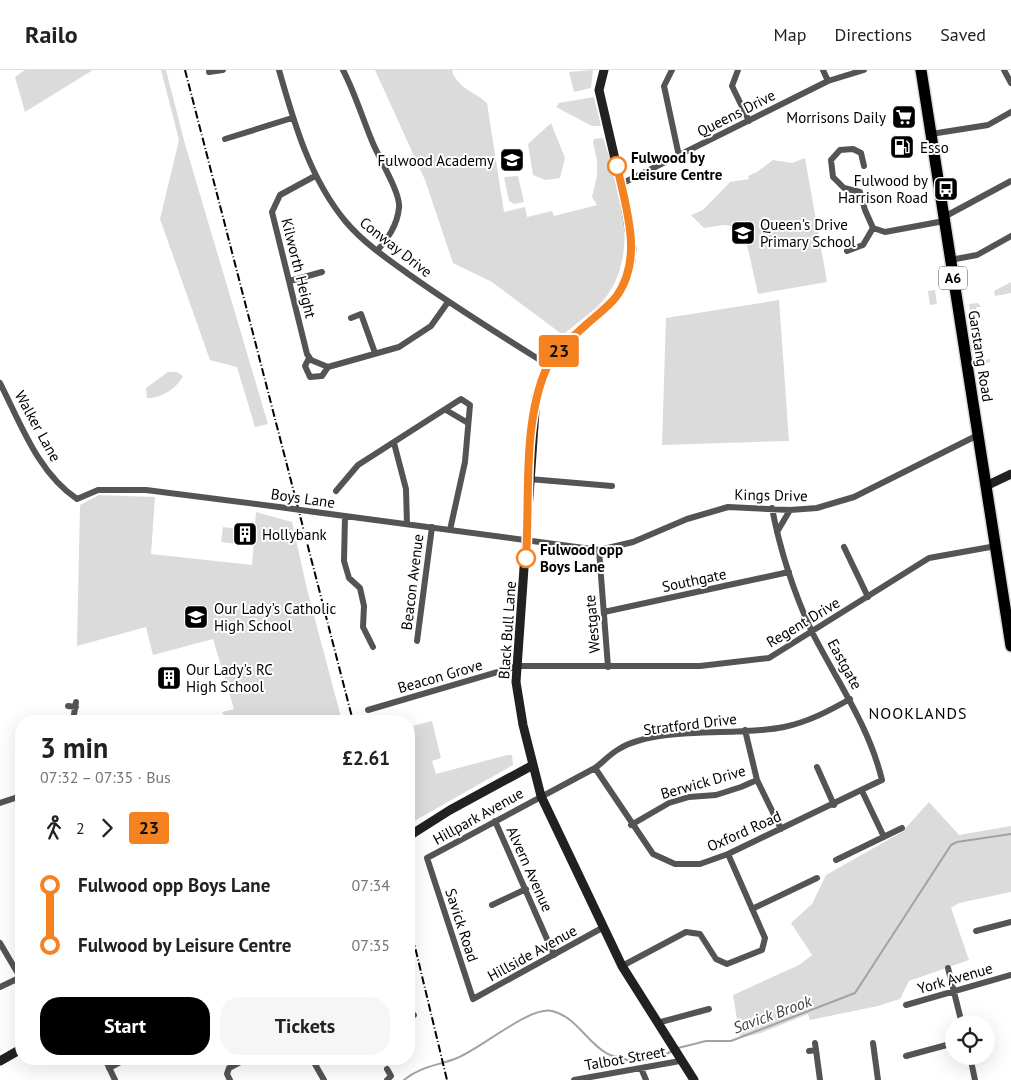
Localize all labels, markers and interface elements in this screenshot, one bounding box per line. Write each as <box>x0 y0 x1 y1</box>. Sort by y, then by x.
text: Railo <box>25 19 78 50</box>
text: Map <box>774 23 806 46</box>
text: Directions <box>834 23 912 46</box>
text: Saved <box>940 23 986 46</box>
street label: Queens Drive <box>694 85 778 141</box>
supermarket icon: Morrisons Daily <box>891 104 917 130</box>
place label: Morrisons Daily <box>786 108 886 127</box>
fuel station icon: Esso <box>889 134 915 160</box>
place label: Esso <box>920 138 949 157</box>
school or university icon: Fulwood Academy <box>499 147 525 173</box>
place label: Fulwood by Leisure Centre <box>631 148 723 184</box>
place label: Fulwood Academy <box>378 151 494 170</box>
marker: Fulwood by Leisure Centre <box>607 156 627 176</box>
place label: Fulwood by Harrison Road <box>838 171 928 207</box>
bus stop icon: Fulwood by Harrison Road <box>933 176 959 202</box>
street label: Conway Drive <box>356 213 436 281</box>
place label: Queen's Drive Primary School <box>760 215 856 251</box>
street label: Kilworth Height <box>277 216 321 320</box>
school or university icon: Queen's Drive Primary School <box>730 220 756 246</box>
road number: A6 <box>939 267 967 290</box>
street label: Garstang Road <box>964 309 998 403</box>
line badge: 23 <box>536 335 582 367</box>
text: 23 <box>549 339 569 362</box>
street label: Walker Lane <box>11 387 65 465</box>
street label: Boys Lane <box>270 484 336 512</box>
street label: Kings Drive <box>734 485 808 505</box>
building icon: Hollybank <box>232 521 258 547</box>
place label: Hollybank <box>262 525 328 544</box>
street label: Beacon Avenue <box>397 533 427 631</box>
place label: Fulwood opp Boys Lane <box>540 540 623 576</box>
marker: Fulwood opp Boys Lane <box>516 548 536 568</box>
street label: Southgate <box>660 564 728 596</box>
street label: Black Bull Lane <box>494 580 520 680</box>
street label: Regent Drive <box>763 593 843 651</box>
street label: Westgate <box>580 594 604 654</box>
place label: Our Lady's Catholic High School <box>214 599 337 635</box>
school or university icon: Our Lady's Catholic High School <box>183 604 209 630</box>
street label: Eastgate <box>823 635 867 693</box>
street label: Beacon Grove <box>395 655 485 697</box>
place label: Our Lady's RC High School <box>186 660 273 696</box>
building icon: Our Lady's RC High School <box>156 665 182 691</box>
district label: NOOKLANDS <box>869 703 967 723</box>
street label: Stratford Drive <box>642 709 738 739</box>
text: 3 min <box>40 729 108 766</box>
text: £2.61 <box>342 746 390 770</box>
street label: Berwick Drive <box>658 761 748 803</box>
text: 07:32 – 07:35 · Bus <box>40 767 171 787</box>
street label: Hillpark Avenue <box>429 783 527 849</box>
street label: Oxford Road <box>704 806 784 856</box>
icon: walk <box>40 814 68 842</box>
icon: forward <box>93 814 121 842</box>
text: 23 <box>139 816 159 839</box>
text: 2 <box>76 818 85 838</box>
street label: Alvern Avenue <box>503 823 557 915</box>
text: Fulwood opp Boys Lane <box>78 873 270 897</box>
text: 07:34 <box>352 875 390 895</box>
street label: Savick Road <box>441 886 483 964</box>
street label: Hillside Avenue <box>484 921 580 985</box>
text: Fulwood by Leisure Centre <box>78 933 292 957</box>
text: 07:35 <box>352 935 390 955</box>
street label: York Avenue <box>915 958 995 998</box>
water label: Savick Brook <box>730 990 815 1037</box>
button: Start <box>40 997 210 1055</box>
button: Tickets <box>220 997 390 1055</box>
map controls <box>945 1015 995 1065</box>
button: locate <box>945 1015 995 1065</box>
street label: Talbot Street <box>583 1042 667 1074</box>

